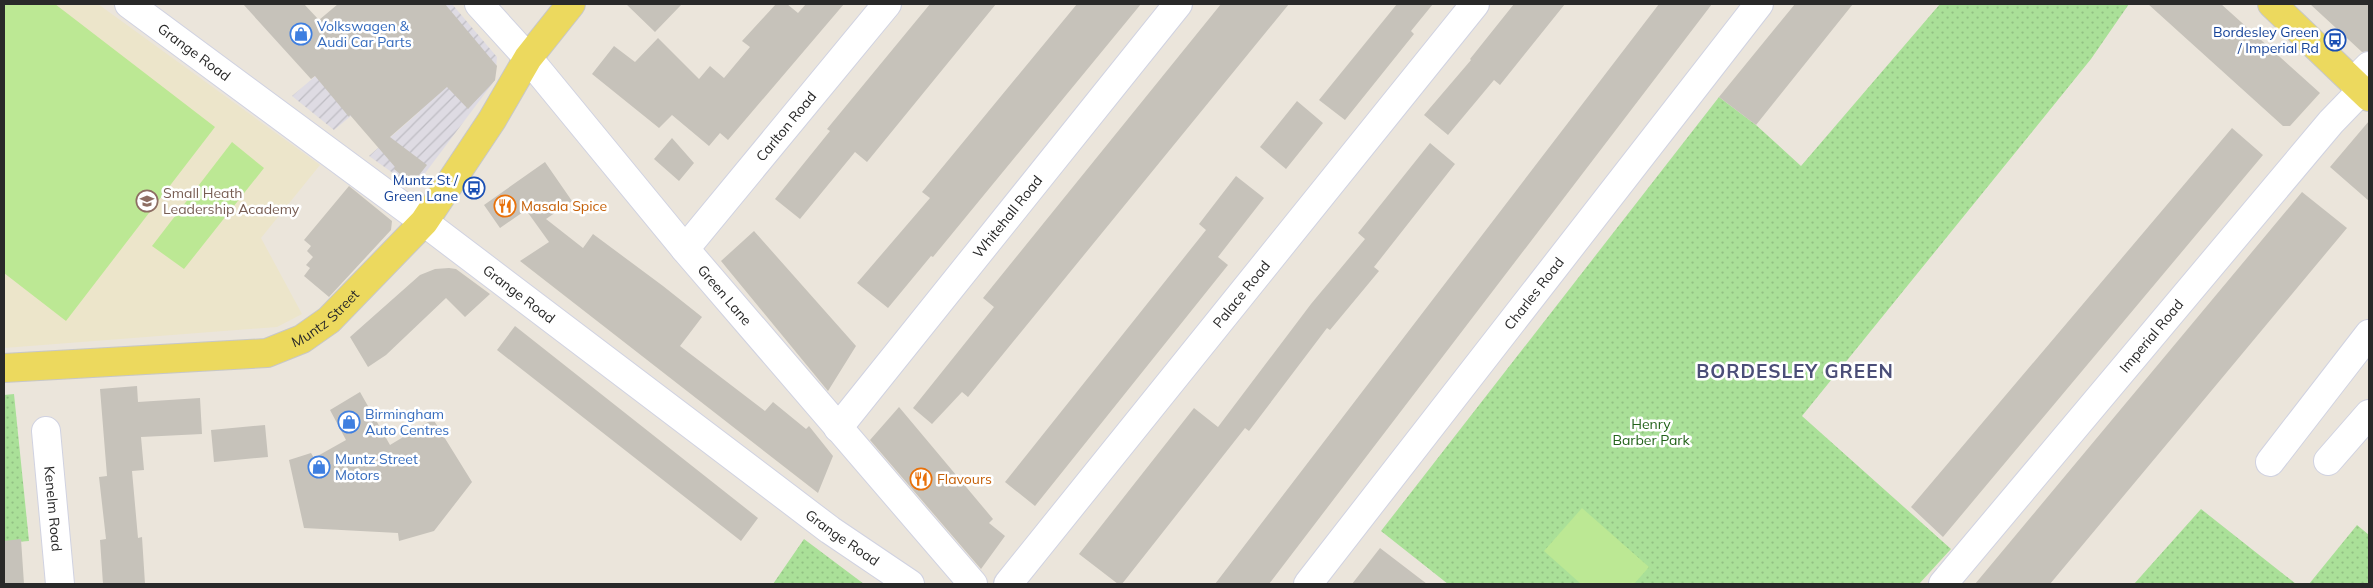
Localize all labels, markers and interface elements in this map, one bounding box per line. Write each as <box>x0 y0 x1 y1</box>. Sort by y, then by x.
place label: Volkswagen & Audi Car Parts <box>317 17 412 51</box>
street label: Grange Road <box>154 19 234 85</box>
shop icon: Volkswagen & Audi Car Parts <box>289 22 313 46</box>
place label: Bordesley Green / Imperial Rd <box>2213 23 2319 57</box>
bus stop icon: Bordesley Green / Imperial Rd <box>2323 28 2347 52</box>
street label: Carlton Road <box>752 88 820 165</box>
place label: Muntz St / Green Lane <box>384 171 459 205</box>
street label: Whitehall Road <box>969 172 1046 262</box>
bus stop icon: Muntz St / Green Lane <box>462 176 486 200</box>
place label: Small Heath Leadership Academy <box>163 184 300 218</box>
school or university icon: Small Heath Leadership Academy <box>135 189 159 213</box>
restaurant icon: Masala Spice <box>493 194 517 218</box>
place label: Masala Spice <box>521 197 607 215</box>
street label: Charles Road <box>1500 254 1568 333</box>
street label: Palace Road <box>1209 257 1274 332</box>
street label: Grange Road <box>479 261 559 327</box>
street label: Green Lane <box>694 261 756 329</box>
street label: Muntz Street <box>289 285 363 351</box>
street label: Imperial Road <box>2115 296 2187 376</box>
district label: BORDESLEY GREEN <box>1696 359 1894 383</box>
place label: Birmingham Auto Centres <box>365 405 449 439</box>
shop icon: Birmingham Auto Centres <box>337 410 361 434</box>
park label: Henry Barber Park <box>1612 415 1690 449</box>
place label: Muntz Street Motors <box>335 450 418 484</box>
shop icon: Muntz Street Motors <box>307 455 331 479</box>
street label: Kenelm Road <box>40 465 66 552</box>
restaurant icon: Flavours <box>909 467 933 491</box>
place label: Flavours <box>937 470 992 488</box>
street label: Grange Road <box>802 506 883 570</box>

